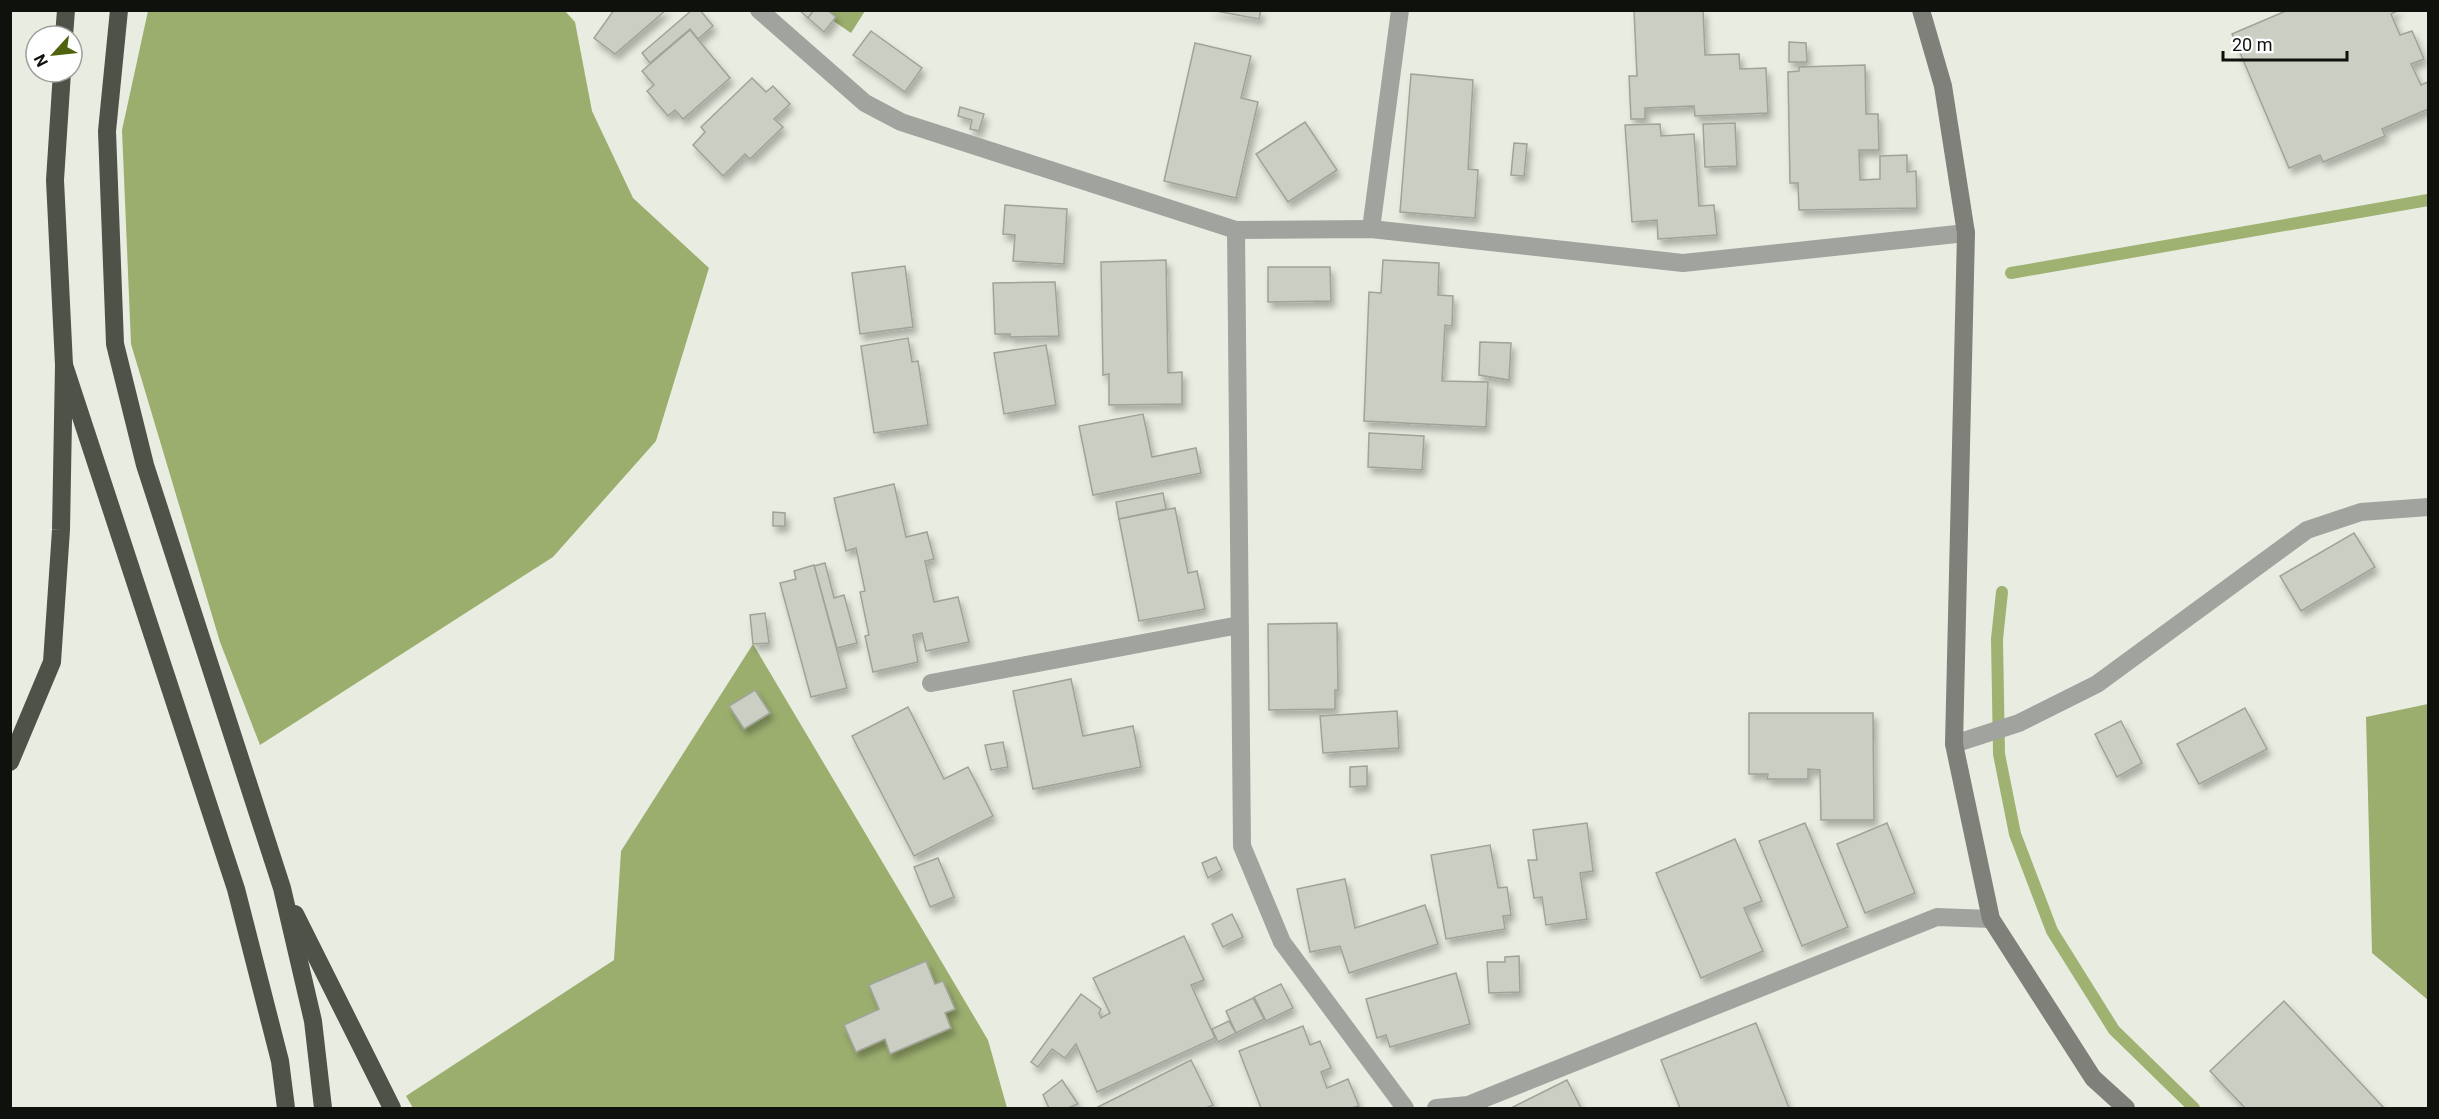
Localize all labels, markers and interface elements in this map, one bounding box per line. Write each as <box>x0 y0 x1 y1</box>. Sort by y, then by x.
north arrow <box>24 24 84 84</box>
scale bar <box>2223 24 2348 62</box>
text: 20 m <box>2232 34 2272 55</box>
text: N <box>30 51 52 70</box>

